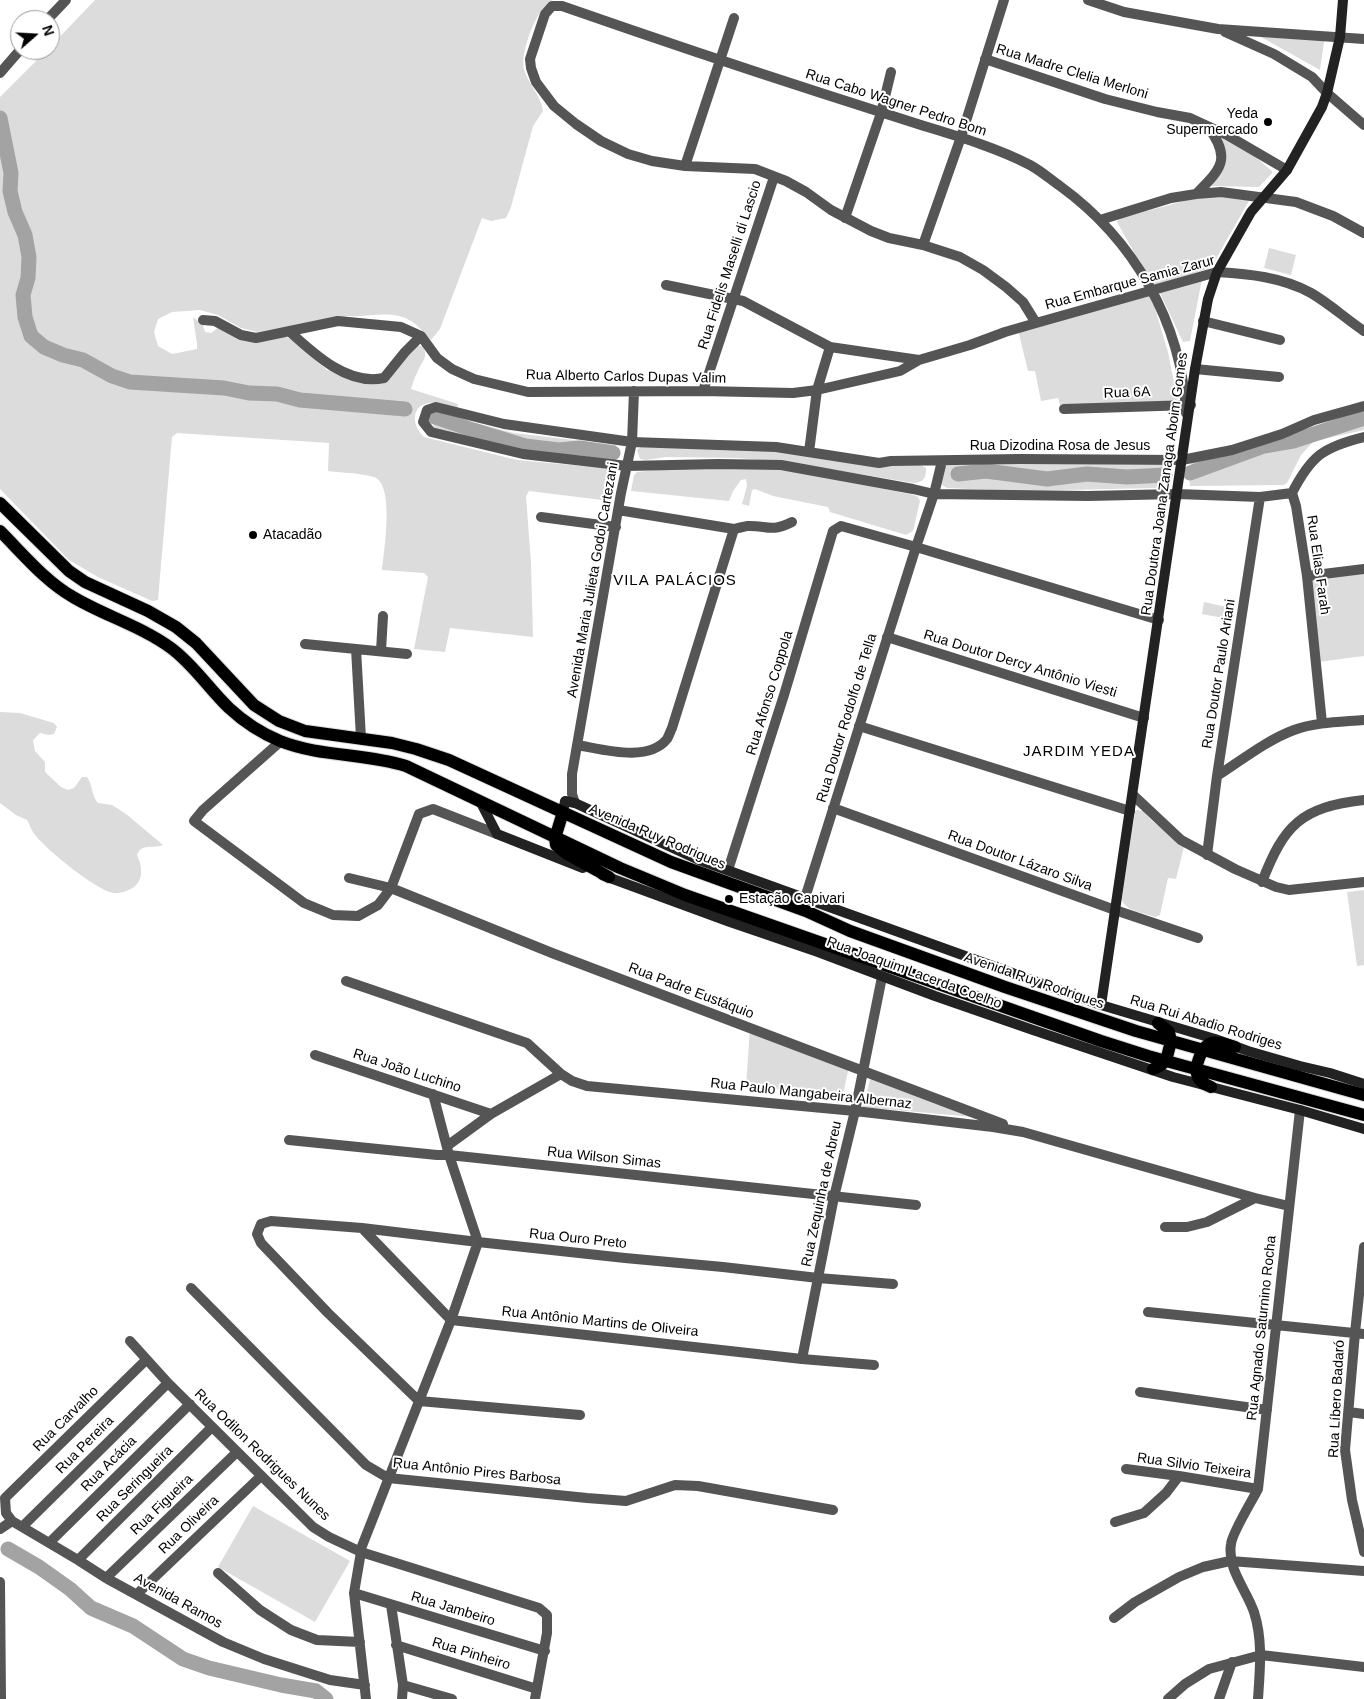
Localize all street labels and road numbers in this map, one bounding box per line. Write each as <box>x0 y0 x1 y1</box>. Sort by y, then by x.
street label: Rua Madre Clelia Merloni <box>994 41 1150 103</box>
street label: Rua Cabo Wagner Pedro Bom <box>803 66 989 140</box>
street label: Rua Fidelis Maselli di Lascio <box>695 178 765 352</box>
street label: Rua Embarque Samia Zarur <box>1043 252 1217 314</box>
street label: Rua Doutora Joana Zanaga Aboim Gomes <box>1138 351 1192 617</box>
street label: Rua Alberto Carlos Dupas Valim <box>526 367 726 387</box>
street label: Rua 6A <box>1103 384 1151 402</box>
street label: Rua Dizodina Rosa de Jesus <box>970 438 1150 454</box>
street label: Avenida Maria Julieta Godoi Cartezani <box>564 461 622 699</box>
street label: Rua Elias Farah <box>1303 514 1333 616</box>
street label: Rua Doutor Paulo Ariani <box>1199 598 1239 750</box>
street label: Rua Doutor Dercy Antônio Viesti <box>921 627 1119 701</box>
street label: Rua Afonso Coppola <box>743 629 797 757</box>
street label: Rua Doutor Rodolfo de Tella <box>813 631 881 805</box>
street label: Avenida Ruy Rodrigues <box>586 801 728 873</box>
street label: Rua Doutor Lázaro Silva <box>945 827 1095 895</box>
street label: Rua Joaquim Lacerda Coelho <box>824 933 1004 1013</box>
street label: Avenida Ruy Rodrigues <box>962 949 1106 1013</box>
street label: Rua Padre Eustáquio <box>626 959 756 1023</box>
street label: Rua Rui Abadio Rodriges <box>1128 992 1284 1054</box>
street label: Rua João Luchino <box>351 1046 463 1096</box>
street label: Rua Paulo Mangabeira Albernaz <box>710 1075 912 1113</box>
street label: Rua Zequinha de Abreu <box>798 1120 846 1268</box>
street label: Rua Wilson Simas <box>546 1144 662 1172</box>
street label: Rua Ouro Preto <box>528 1226 628 1252</box>
street label: Rua Agnado Saturnino Rocha <box>1244 1235 1280 1421</box>
street label: Rua Antônio Martins de Oliveira <box>501 1303 699 1341</box>
street label: Rua Líbero Badaró <box>1326 1339 1348 1459</box>
street label: Rua Carvalho <box>30 1383 102 1455</box>
street label: Rua Odilon Rodrigues Nunes <box>191 1386 333 1524</box>
street label: Rua Pereira <box>53 1413 117 1477</box>
street label: Rua Acácia <box>78 1433 140 1495</box>
street label: Rua Seringueira <box>93 1442 177 1526</box>
street label: Rua Silvio Teixeira <box>1136 1450 1252 1482</box>
street label: Rua Antônio Pires Barbosa <box>392 1455 562 1489</box>
street label: Rua Figueira <box>127 1471 197 1539</box>
street label: Rua Oliveira <box>155 1492 223 1558</box>
street label: Avenida Ramos <box>131 1570 225 1632</box>
street label: Rua Jambeiro <box>409 1588 497 1630</box>
street label: Rua Pinheiro <box>430 1634 512 1674</box>

